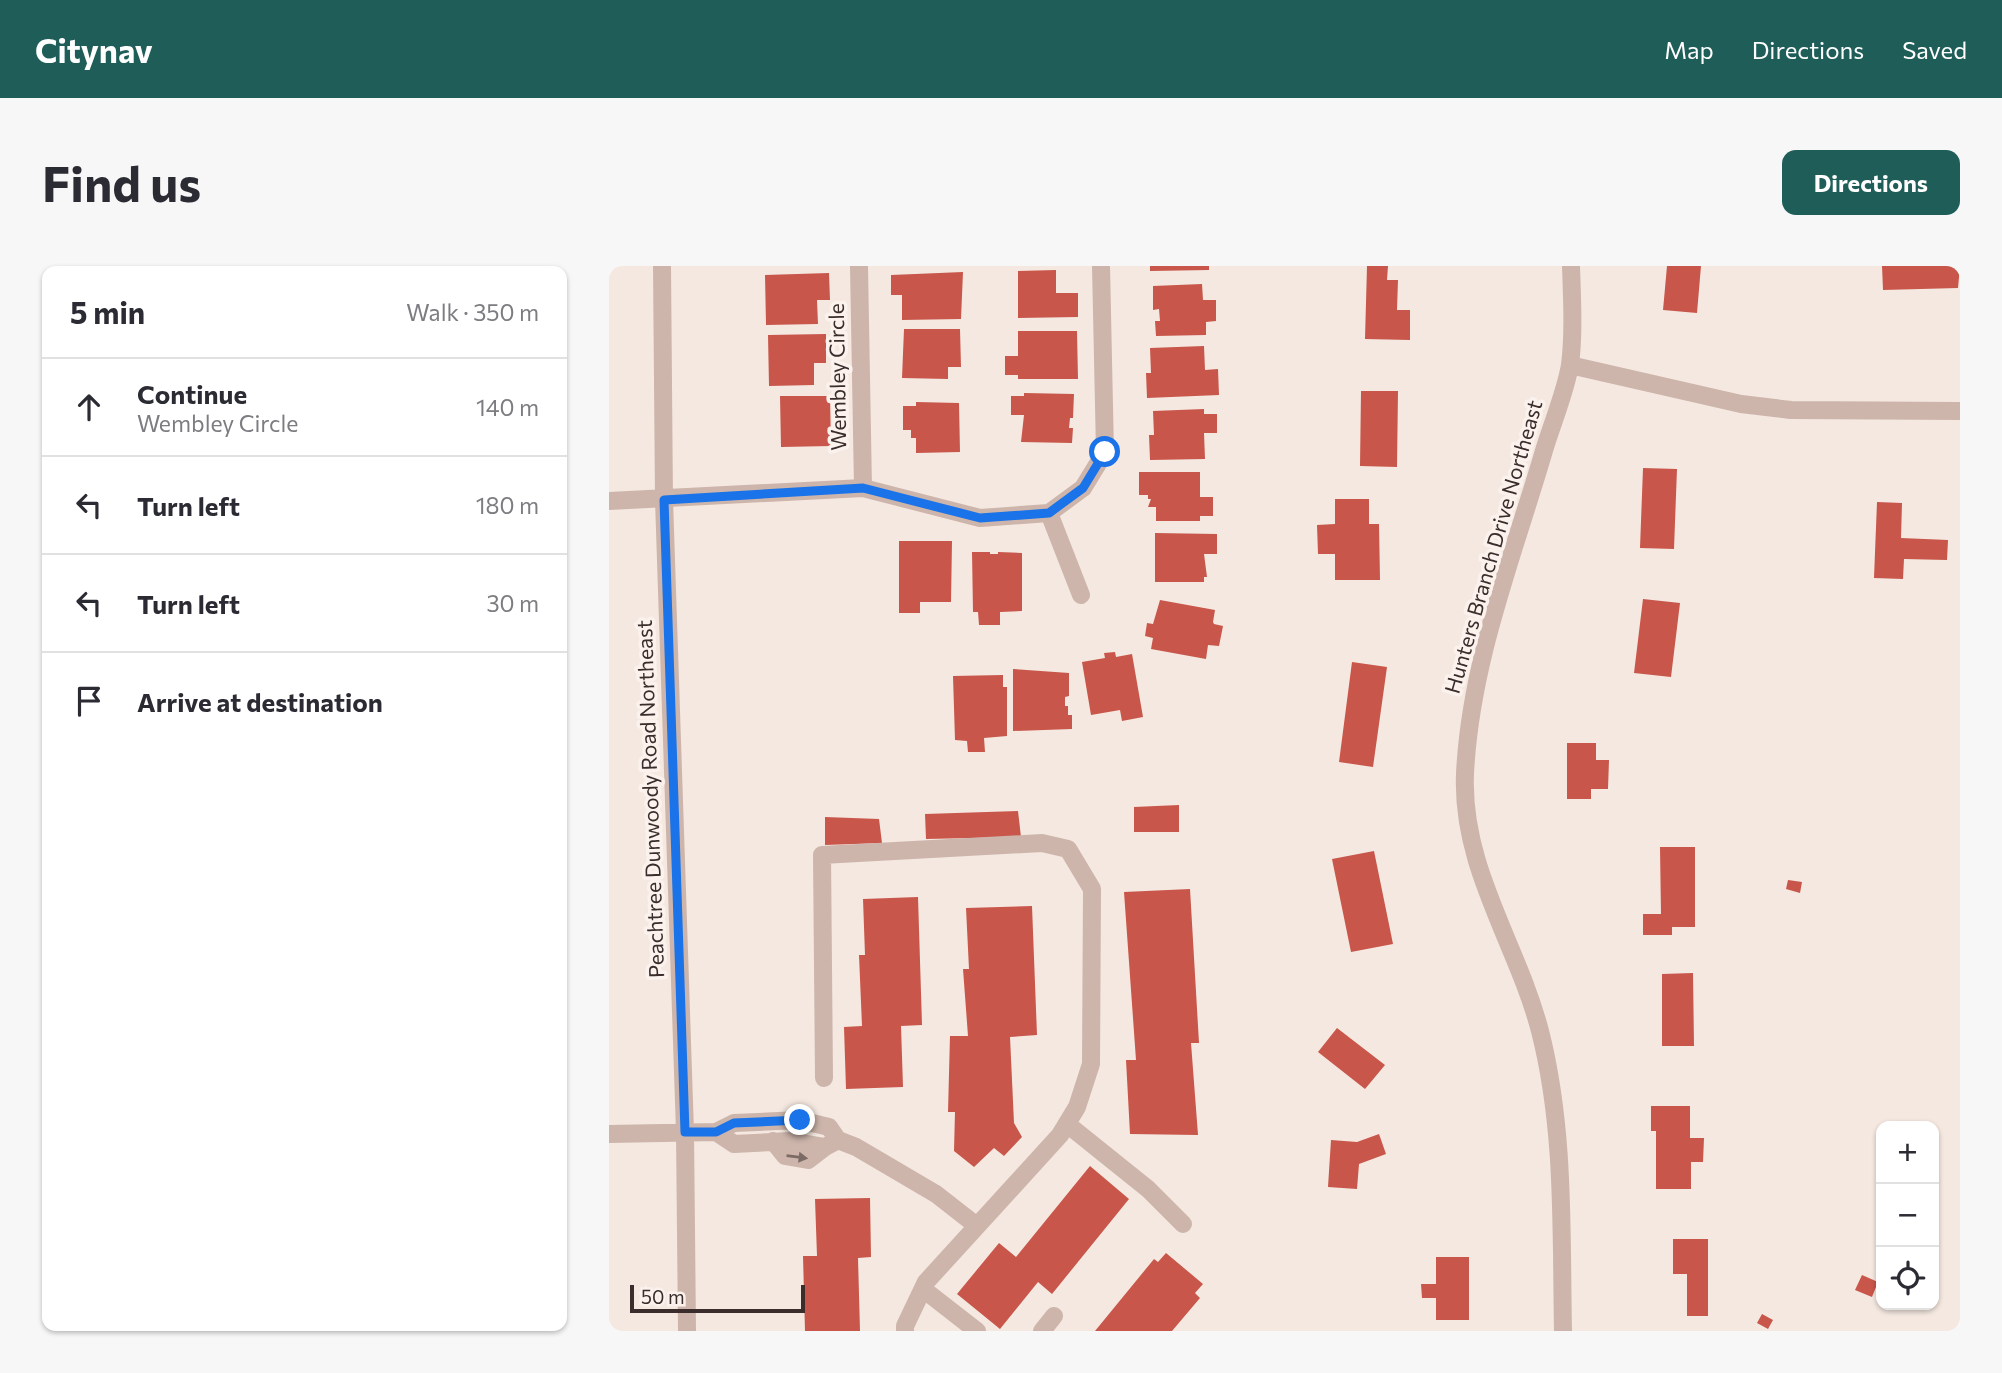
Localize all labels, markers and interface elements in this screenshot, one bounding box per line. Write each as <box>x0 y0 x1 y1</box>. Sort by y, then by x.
text: Citynav <box>35 29 153 70</box>
text: Map <box>1664 35 1714 64</box>
text: Directions <box>1752 35 1864 64</box>
text: Saved <box>1902 35 1967 64</box>
button: Directions <box>1782 150 1960 215</box>
text: Find us <box>42 152 201 212</box>
text: 5 min <box>70 293 145 330</box>
text: Walk · 350 m <box>406 298 539 326</box>
street label: Wembley Circle <box>823 303 850 451</box>
text: Continue <box>137 378 247 409</box>
icon: ahead <box>70 388 108 426</box>
text: 140 m <box>476 393 539 421</box>
street label: Hunters Branch Drive Northeast <box>1439 397 1546 696</box>
text: Wembley Circle <box>137 409 298 437</box>
route start <box>1089 436 1120 467</box>
icon: left <box>70 486 108 524</box>
text: Turn left <box>137 490 240 521</box>
text: 180 m <box>476 491 539 519</box>
icon: left <box>70 584 108 622</box>
text: Turn left <box>137 588 240 619</box>
text: 30 m <box>486 589 539 617</box>
street label: Peachtree Dunwoody Road Northeast <box>631 620 668 979</box>
icon: arrive <box>70 682 108 720</box>
text: Arrive at destination <box>137 686 383 717</box>
route end <box>784 1104 815 1135</box>
map controls <box>1876 1121 1939 1310</box>
button: + <box>1876 1121 1939 1184</box>
one-way arrow <box>787 1152 809 1163</box>
button: − <box>1876 1184 1939 1247</box>
button: locate <box>1876 1247 1939 1310</box>
scale bar <box>630 1282 805 1314</box>
text: 50 m <box>641 1285 685 1308</box>

